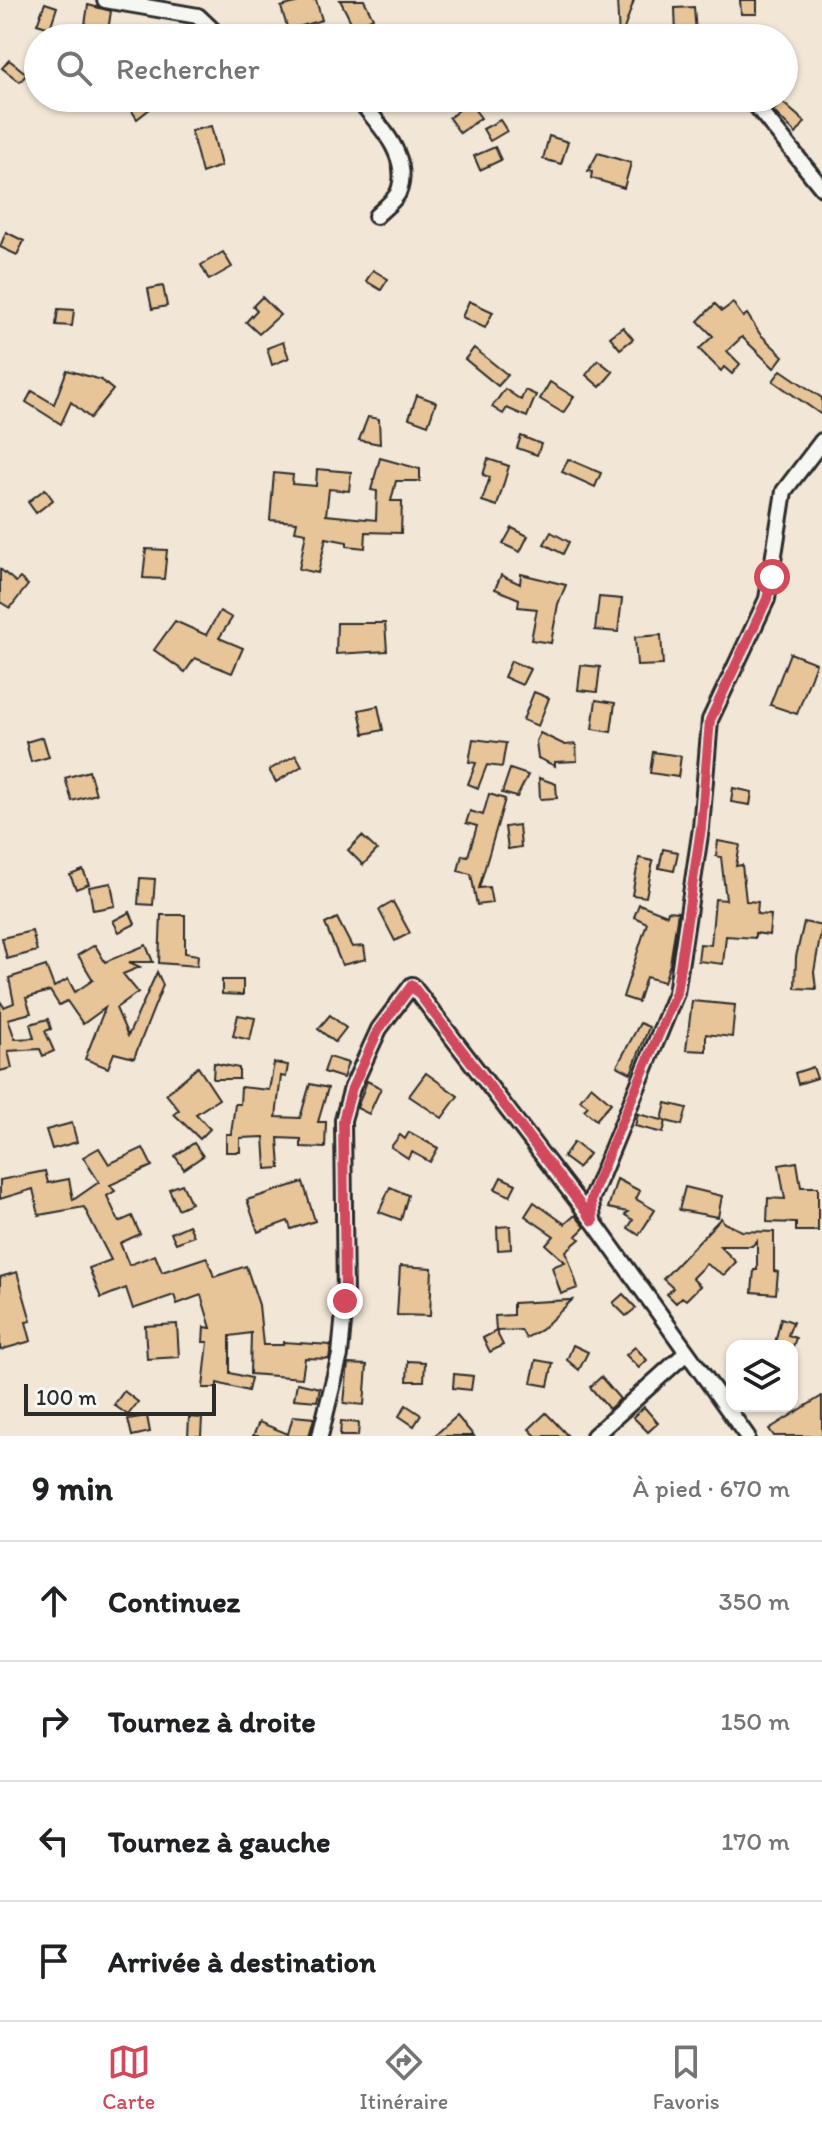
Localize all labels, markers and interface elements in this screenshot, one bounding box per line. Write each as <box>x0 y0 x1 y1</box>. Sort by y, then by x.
search box <box>24 24 798 112</box>
icon: search <box>52 46 96 90</box>
text: Rechercher <box>116 50 260 87</box>
route start <box>754 559 790 595</box>
route end <box>327 1283 363 1319</box>
map controls <box>726 1340 798 1412</box>
button: layers <box>726 1340 798 1412</box>
scale bar <box>24 1380 216 1416</box>
text: 100 m <box>36 1384 97 1411</box>
text: 9 min <box>32 1468 113 1509</box>
text: À pied · 670 m <box>633 1472 790 1504</box>
icon: ahead <box>32 1579 76 1623</box>
text: Continuez <box>108 1583 240 1620</box>
text: 350 m <box>718 1585 790 1617</box>
icon: right <box>32 1699 76 1743</box>
text: Tournez à droite <box>108 1703 316 1740</box>
text: 150 m <box>721 1705 790 1737</box>
icon: left <box>32 1819 76 1863</box>
text: Tournez à gauche <box>108 1823 330 1860</box>
text: 170 m <box>721 1825 790 1857</box>
icon: arrive <box>32 1939 76 1983</box>
text: Arrivée à destination <box>108 1943 376 1980</box>
tab: Carte <box>102 2040 155 2115</box>
tab: Itinéraire <box>360 2040 448 2115</box>
tab: Favoris <box>653 2040 720 2115</box>

